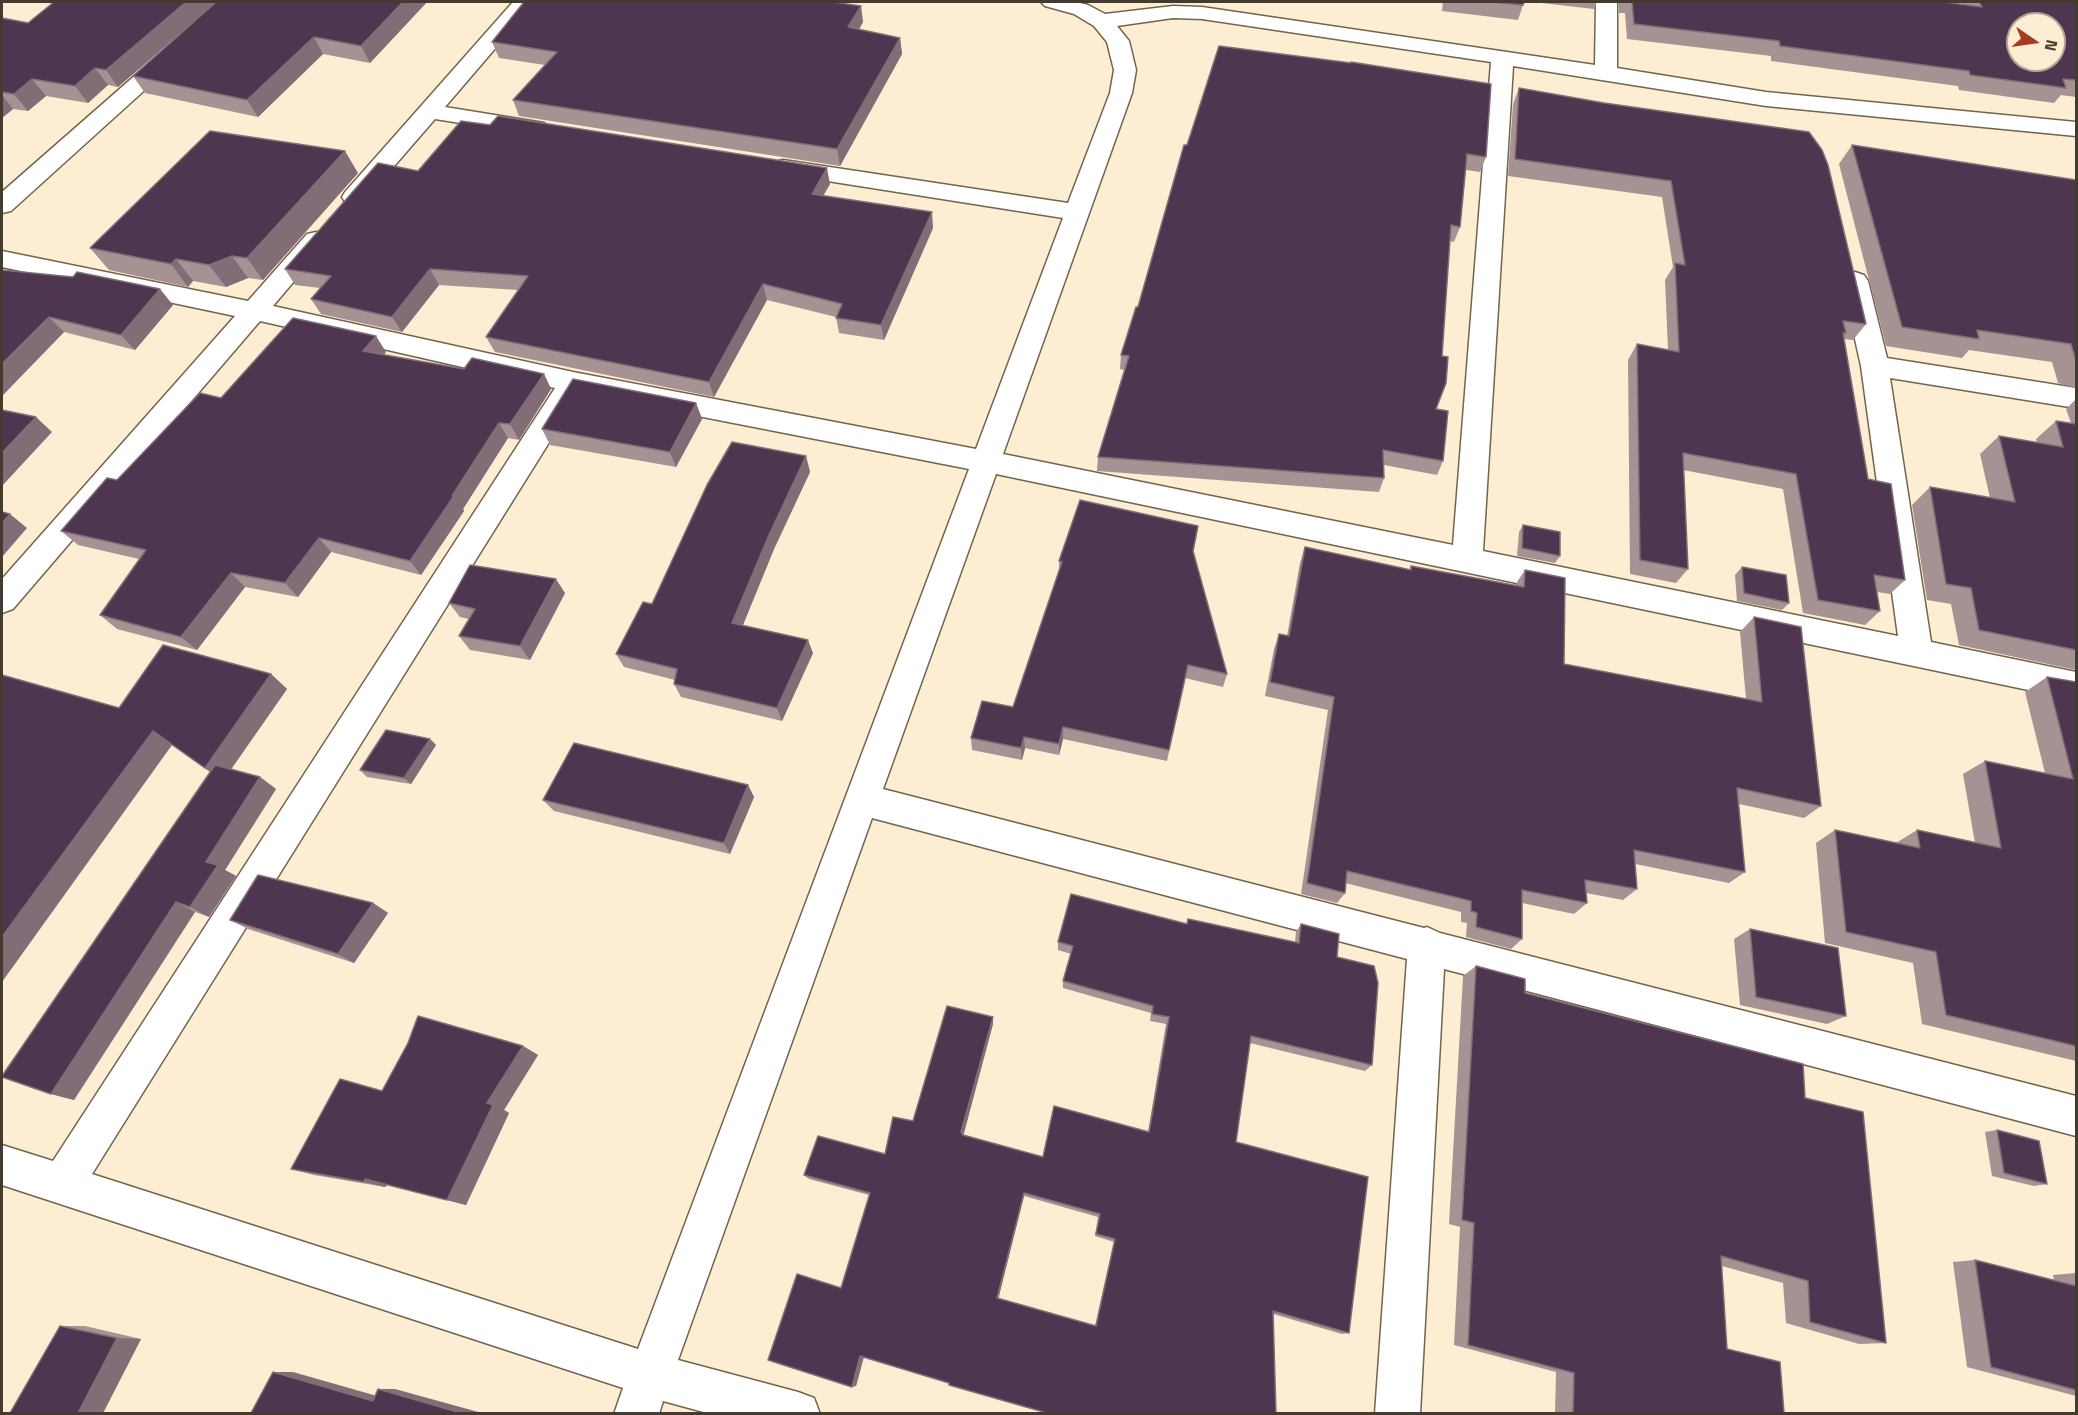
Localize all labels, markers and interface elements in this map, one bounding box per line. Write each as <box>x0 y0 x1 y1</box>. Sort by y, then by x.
north arrow <box>2006 12 2066 72</box>
text: N <box>2039 37 2065 54</box>

